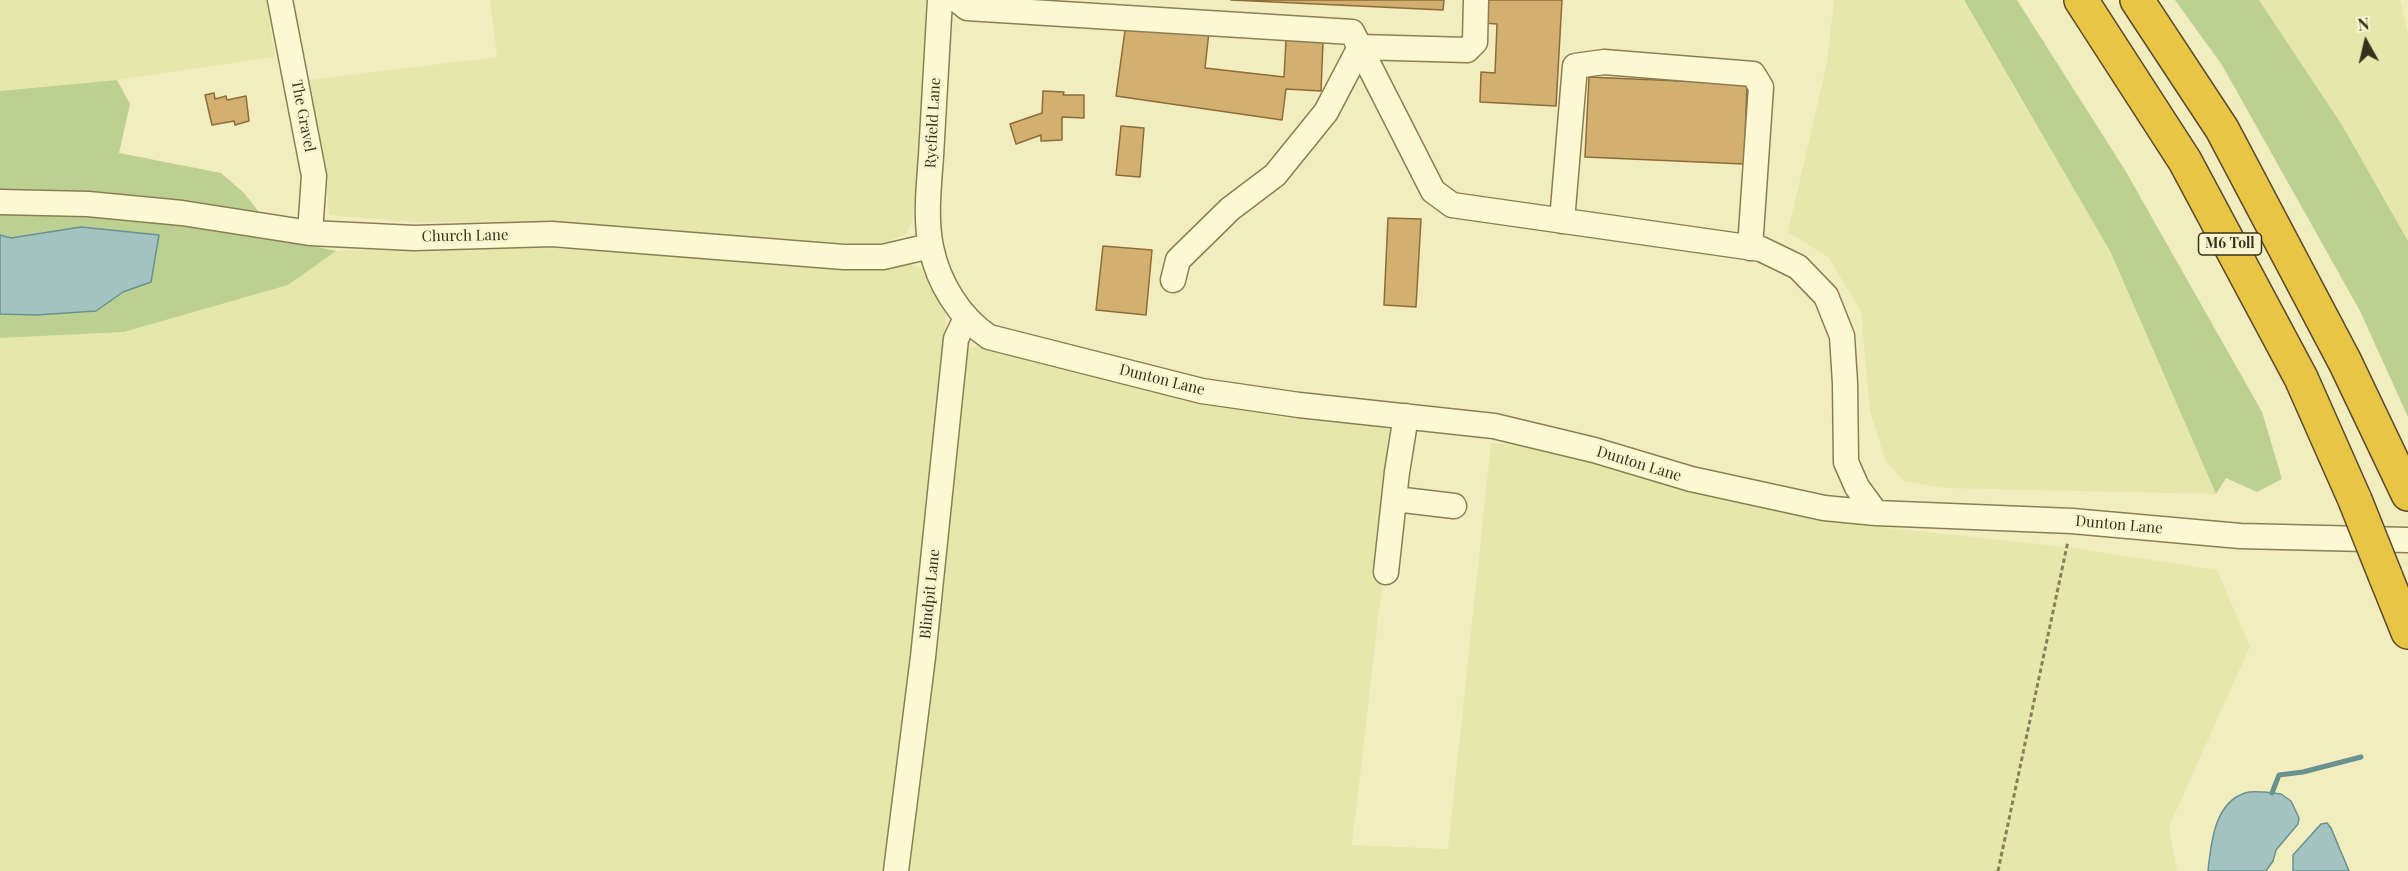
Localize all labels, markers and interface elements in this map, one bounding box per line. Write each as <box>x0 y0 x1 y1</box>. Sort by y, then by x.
north arrow <box>2336 12 2396 72</box>
text: N <box>2356 12 2371 35</box>
street label: Ryefield Lane <box>922 77 944 169</box>
street label: The Gravel <box>287 78 319 154</box>
street label: Church Lane <box>421 226 509 246</box>
road number: M6 Toll <box>2198 233 2262 255</box>
street label: Dunton Lane <box>1117 361 1207 399</box>
street label: Dunton Lane <box>1594 443 1684 485</box>
street label: Dunton Lane <box>2075 512 2163 538</box>
street label: Blindpit Lane <box>916 548 944 640</box>

